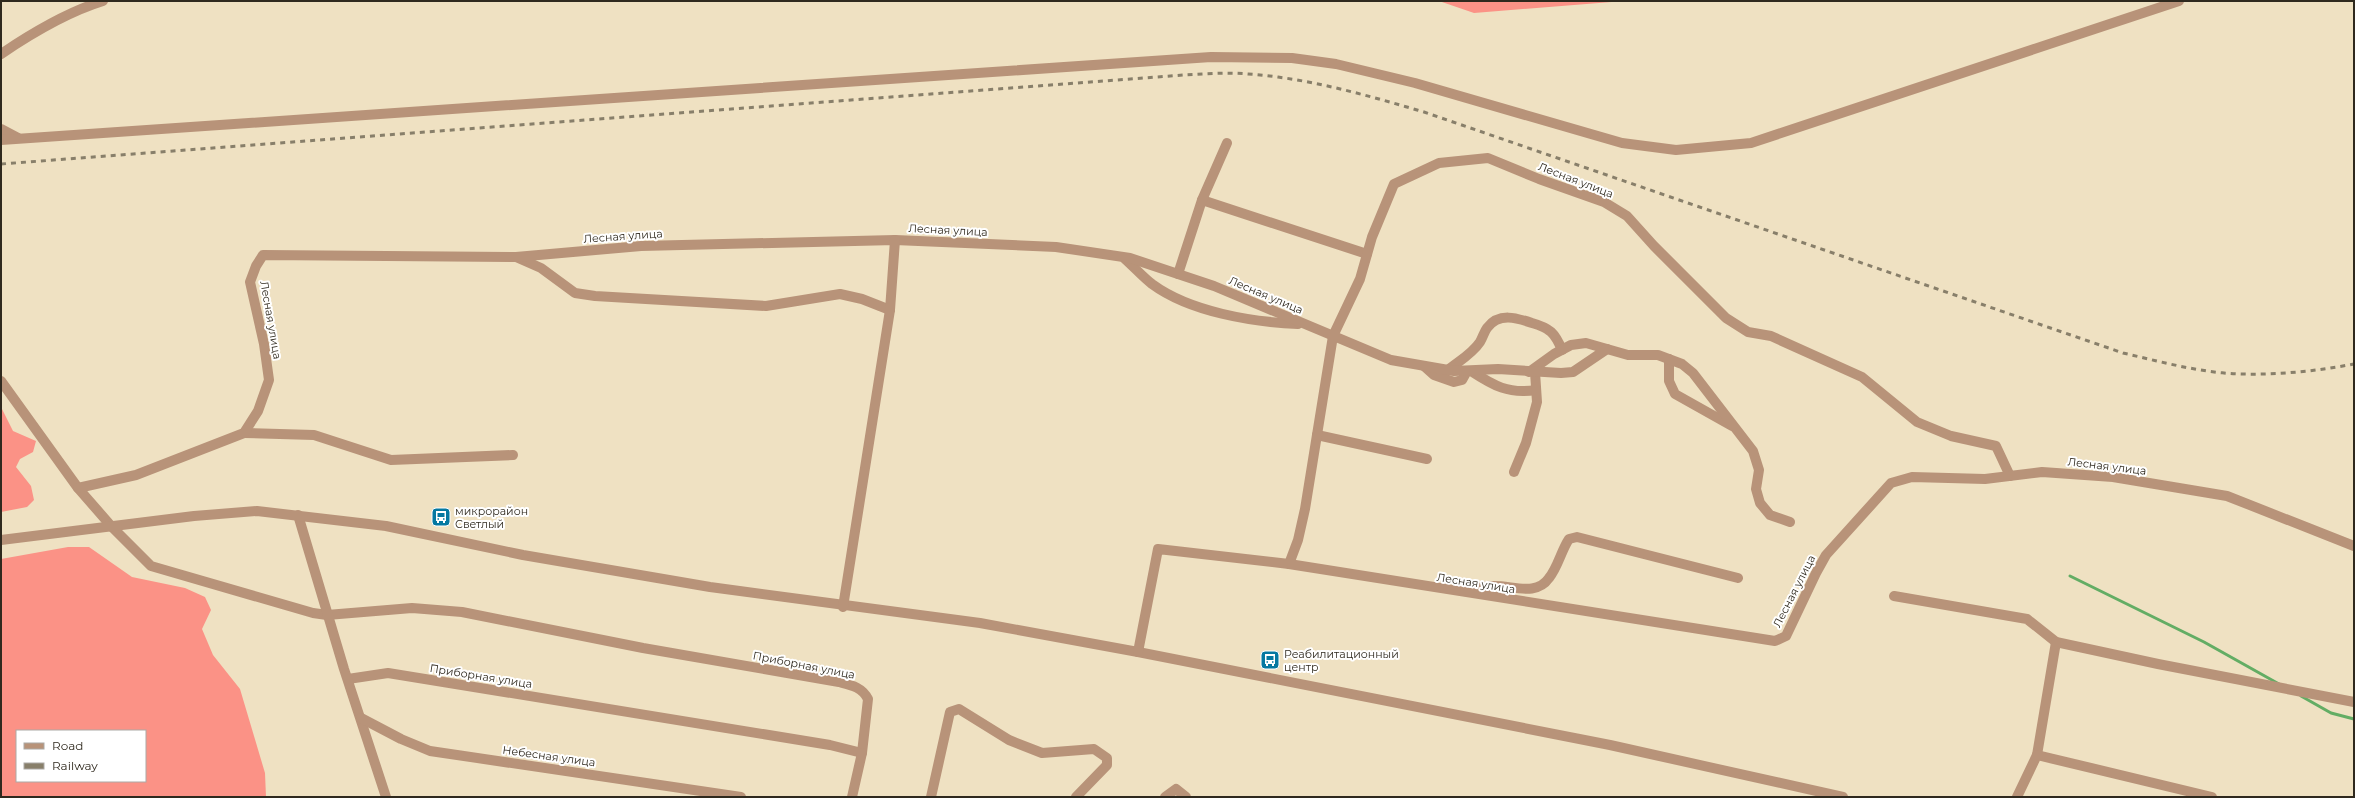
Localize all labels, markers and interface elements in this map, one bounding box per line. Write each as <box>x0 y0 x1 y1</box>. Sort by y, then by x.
street label: Лесная улица <box>1536 159 1616 201</box>
street label: Лесная улица <box>908 221 988 239</box>
street label: Лесная улица <box>583 226 663 246</box>
street label: Лесная улица <box>1227 273 1305 317</box>
street label: Лесная улица <box>257 280 285 360</box>
street label: Лесная улица <box>2067 454 2147 478</box>
place label: микрорайон Светлый <box>455 504 528 531</box>
bus stop icon: микрорайон Светлый <box>430 506 452 528</box>
street label: Лесная улица <box>1770 552 1818 630</box>
street label: Лесная улица <box>1436 570 1516 596</box>
place label: Реабилитационный центр <box>1284 647 1399 674</box>
street label: Приборная улица <box>752 648 856 682</box>
bus stop icon: Реабилитационный центр <box>1259 649 1281 671</box>
street label: Приборная улица <box>429 661 533 691</box>
legend <box>16 730 146 782</box>
text: Road <box>52 738 83 753</box>
street label: Небесная улица <box>502 743 596 769</box>
text: Railway <box>52 758 98 773</box>

